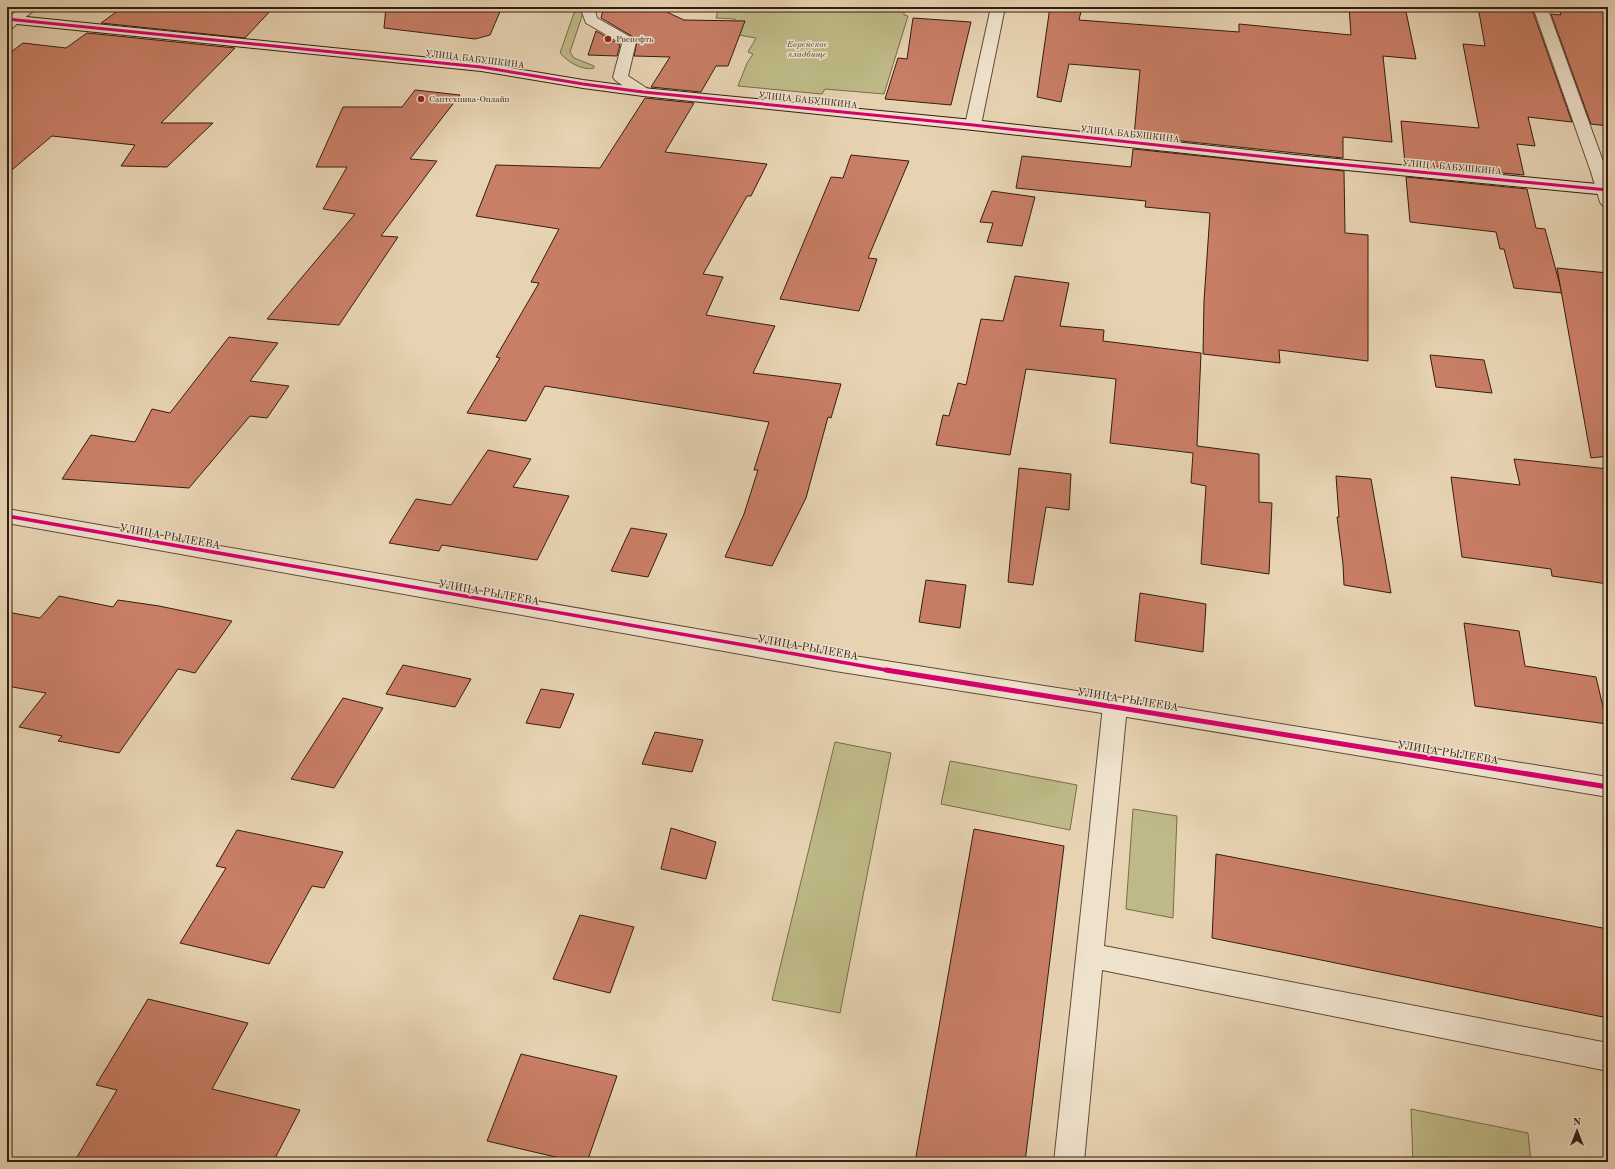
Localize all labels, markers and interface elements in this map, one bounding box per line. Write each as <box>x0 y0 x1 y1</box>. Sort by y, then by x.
marker: Роснефть <box>603 34 613 44</box>
place label: Роснефть <box>616 35 654 44</box>
park label: Еврейское кладбище <box>786 40 828 59</box>
street label: УЛИЦА БАБУШКИНА <box>425 49 525 70</box>
street label: УЛИЦА БАБУШКИНА <box>758 91 858 110</box>
marker: Сантехника-Онлайн <box>416 94 426 104</box>
place label: Сантехника-Онлайн <box>429 95 510 104</box>
street label: УЛИЦА БАБУШКИНА <box>1080 125 1180 144</box>
street label: УЛИЦА БАБУШКИНА <box>1402 159 1502 176</box>
street label: УЛИЦА РЫЛЕЕВА <box>118 523 222 552</box>
street label: УЛИЦА РЫЛЕЕВА <box>437 579 541 608</box>
street label: УЛИЦА РЫЛЕЕВА <box>756 634 860 663</box>
street label: УЛИЦА РЫЛЕЕВА <box>1076 687 1180 714</box>
street label: УЛИЦА РЫЛЕЕВА <box>1396 740 1500 767</box>
north arrow <box>1557 1111 1597 1151</box>
text: N <box>1573 1117 1582 1128</box>

